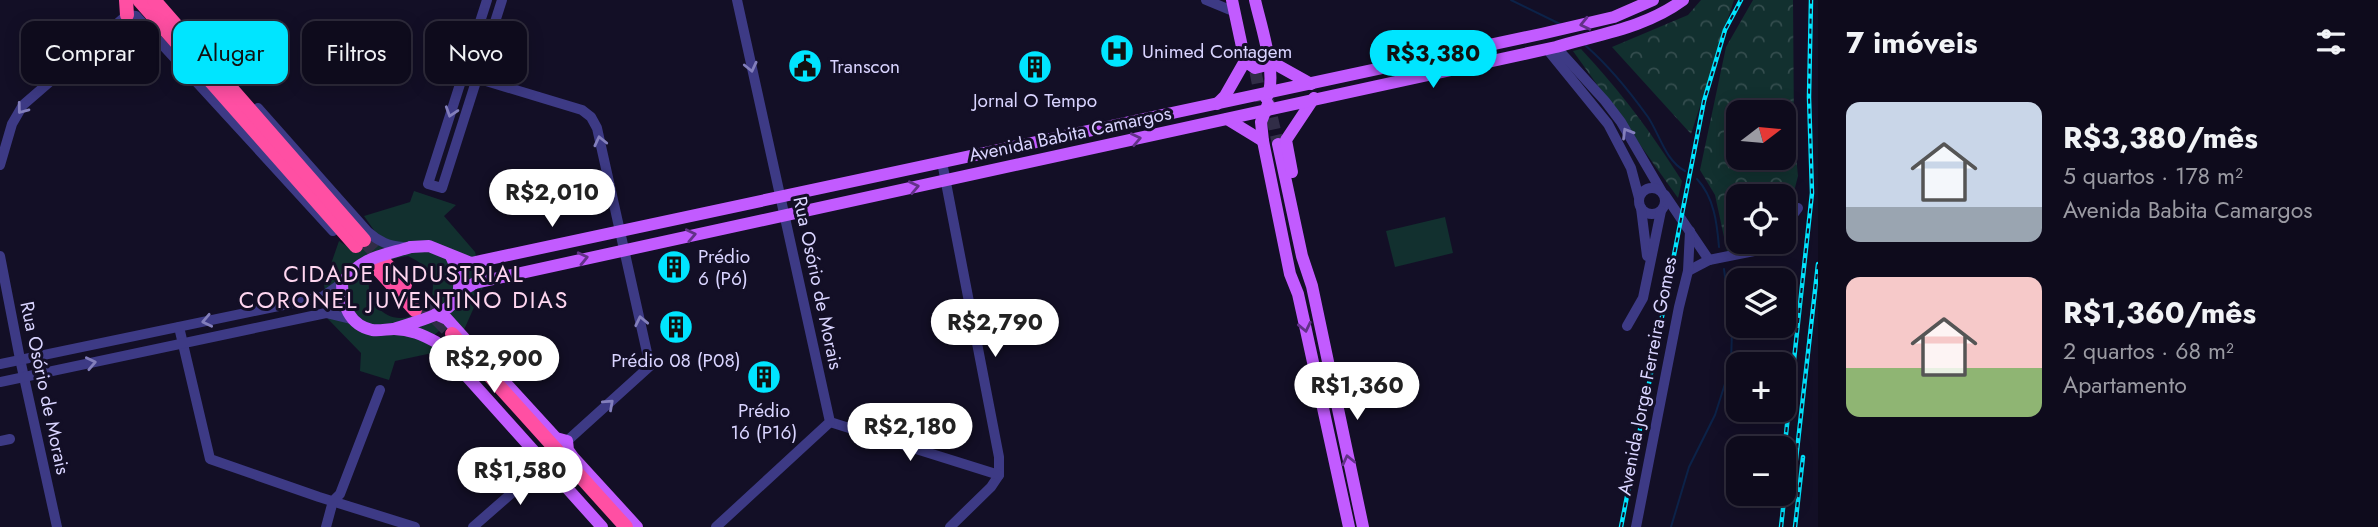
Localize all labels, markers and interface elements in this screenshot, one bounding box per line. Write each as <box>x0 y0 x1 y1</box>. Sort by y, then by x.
one-way arrow <box>1579 16 1591 30</box>
chip: Comprar <box>21 21 159 84</box>
chip: Alugar <box>173 21 288 84</box>
chip: Filtros <box>302 21 411 84</box>
chip: Novo <box>425 21 527 84</box>
text: 7 imóveis <box>1846 21 1978 64</box>
icon: filters <box>2312 23 2350 61</box>
pin: R$3,380 <box>1368 31 1498 90</box>
hospital icon: Unimed Contagem <box>1098 32 1136 70</box>
text: R$3,380 <box>1386 36 1480 70</box>
place label: Unimed Contagem <box>1142 38 1292 65</box>
public building icon: Transcon <box>786 47 824 85</box>
building icon: Jornal O Tempo <box>1016 48 1054 86</box>
place label: Transcon <box>830 53 900 80</box>
one-way arrow <box>743 61 758 73</box>
place label: Jornal O Tempo <box>970 87 1097 114</box>
street label: Avenida Babita Camargos <box>966 99 1174 169</box>
north arrow <box>1726 100 1796 170</box>
map controls <box>1726 100 1796 506</box>
one-way arrow <box>17 102 30 114</box>
one-way arrow <box>445 105 459 117</box>
text: R$3,380/mês <box>2063 116 2258 159</box>
one-way arrow <box>1623 128 1636 141</box>
icon: home <box>1902 130 1986 214</box>
one-way arrow <box>1130 133 1142 147</box>
one-way arrow <box>594 135 609 147</box>
text: 5 quartos · 178 m² <box>2063 159 2243 193</box>
pin: R$2,010 <box>487 170 617 229</box>
text: R$2,010 <box>505 175 599 209</box>
one-way arrow <box>908 181 920 196</box>
button: locate <box>1726 184 1796 254</box>
text: Avenida Babita Camargos <box>2063 193 2313 227</box>
street label: Rua Osório de Morais <box>786 194 850 372</box>
one-way arrow <box>685 228 697 243</box>
place label: Prédio 6 (P6) <box>698 243 750 292</box>
building icon: Prédio 6 (P6) <box>655 248 693 286</box>
one-way arrow <box>577 252 589 266</box>
street label: Avenida Jorge Ferreira Gomes <box>1611 254 1683 498</box>
district label: CIDADE INDUSTRIAL CORONEL JUVENTINO DIAS <box>239 257 569 317</box>
button: layers <box>1726 268 1796 338</box>
text: R$1,360/mês <box>2063 291 2256 334</box>
street label: Rua Osório de Morais <box>13 299 77 477</box>
pin: R$2,790 <box>930 300 1060 359</box>
text: R$2,790 <box>947 305 1043 339</box>
icon: home <box>1902 305 1986 389</box>
building icon: Prédio 08 (P08) <box>657 308 695 346</box>
one-way arrow <box>201 312 213 327</box>
one-way arrow <box>634 315 649 327</box>
one-way arrow <box>1296 321 1311 333</box>
text: 2 quartos · 68 m² <box>2063 334 2234 368</box>
pin: R$2,900 <box>429 336 559 395</box>
text: R$2,900 <box>445 341 543 375</box>
place label: Prédio 08 (P08) <box>611 347 741 374</box>
button: + <box>1726 352 1796 422</box>
one-way arrow <box>85 356 97 371</box>
building icon: Prédio 16 (P16) <box>745 358 783 396</box>
pin: R$1,360 <box>1292 362 1422 422</box>
text: R$1,360 <box>1310 368 1404 402</box>
text: Apartamento <box>2063 368 2187 402</box>
place label: Prédio 16 (P16) <box>731 397 797 446</box>
one-way arrow <box>601 400 614 412</box>
pin: R$2,180 <box>845 404 975 463</box>
text: R$2,180 <box>863 409 957 443</box>
button: − <box>1726 436 1796 506</box>
pin: R$1,580 <box>455 448 585 507</box>
text: R$1,580 <box>474 453 566 487</box>
one-way arrow <box>1342 454 1357 466</box>

